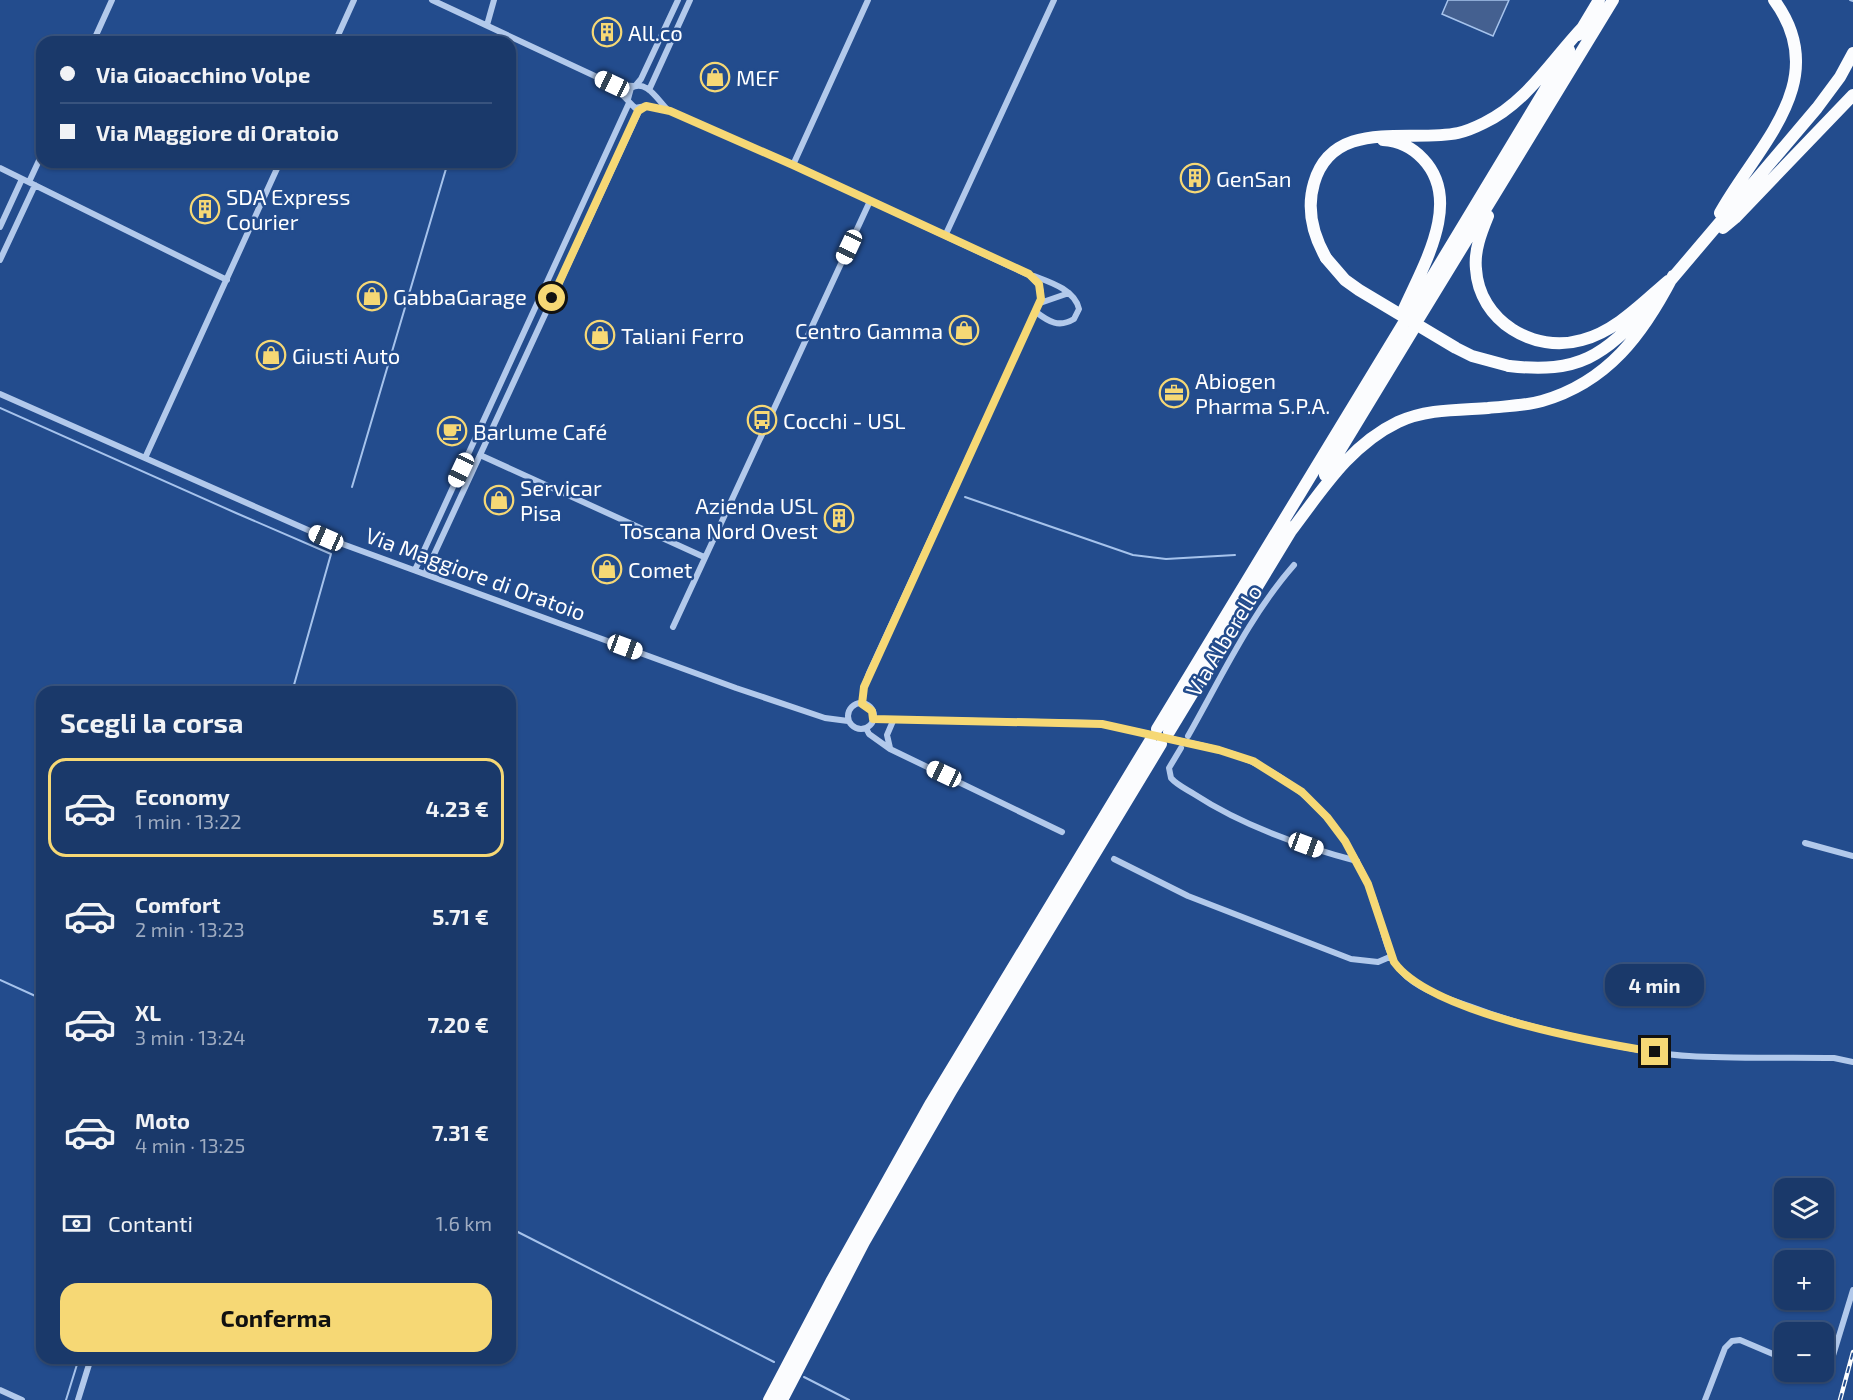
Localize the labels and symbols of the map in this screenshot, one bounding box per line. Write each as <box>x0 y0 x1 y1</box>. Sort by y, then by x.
building icon: All.co <box>591 16 623 48</box>
place label: All.co <box>628 19 683 45</box>
shop icon: MEF <box>699 61 731 93</box>
place label: MEF <box>736 64 780 90</box>
car <box>592 68 632 100</box>
building icon: GenSan <box>1179 162 1211 194</box>
place label: GenSan <box>1216 165 1292 191</box>
place label: SDA Express Courier <box>226 183 350 234</box>
building icon: SDA Express Courier <box>189 193 221 225</box>
car <box>833 227 865 267</box>
shop icon: GabbaGarage <box>356 280 388 312</box>
place label: GabbaGarage <box>393 283 527 309</box>
route start <box>538 284 565 311</box>
shop icon: Centro Gamma <box>948 314 980 346</box>
place label: Centro Gamma <box>795 317 943 343</box>
shop icon: Taliani Ferro <box>584 319 616 351</box>
place label: Taliani Ferro <box>621 322 744 348</box>
shop icon: Giusti Auto <box>255 339 287 371</box>
place label: Giusti Auto <box>292 342 400 368</box>
place label: Abiogen Pharma S.P.A. <box>1195 367 1330 418</box>
office icon: Abiogen Pharma S.P.A. <box>1158 377 1190 409</box>
bus stop icon: Cocchi - USL <box>746 404 778 436</box>
place label: Cocchi - USL <box>783 407 906 433</box>
cafe icon: Barlume Café <box>436 415 468 447</box>
place label: Barlume Café <box>473 418 607 444</box>
car <box>445 450 477 490</box>
place label: Servicar Pisa <box>520 474 602 525</box>
shop icon: Servicar Pisa <box>483 484 515 516</box>
place label: Azienda USL Toscana Nord Ovest <box>620 492 818 543</box>
building icon: Azienda USL Toscana Nord Ovest <box>823 502 855 534</box>
street label: Via Maggiore di Oratoio <box>362 521 590 625</box>
car <box>306 522 346 554</box>
shop icon: Comet <box>591 553 623 585</box>
place label: Comet <box>628 556 693 582</box>
street label: Via Alberello <box>1179 579 1267 701</box>
car <box>605 632 645 662</box>
car <box>924 758 964 790</box>
car <box>1286 830 1326 860</box>
callout: 4 min <box>1606 965 1704 1007</box>
route end <box>1641 1038 1668 1065</box>

